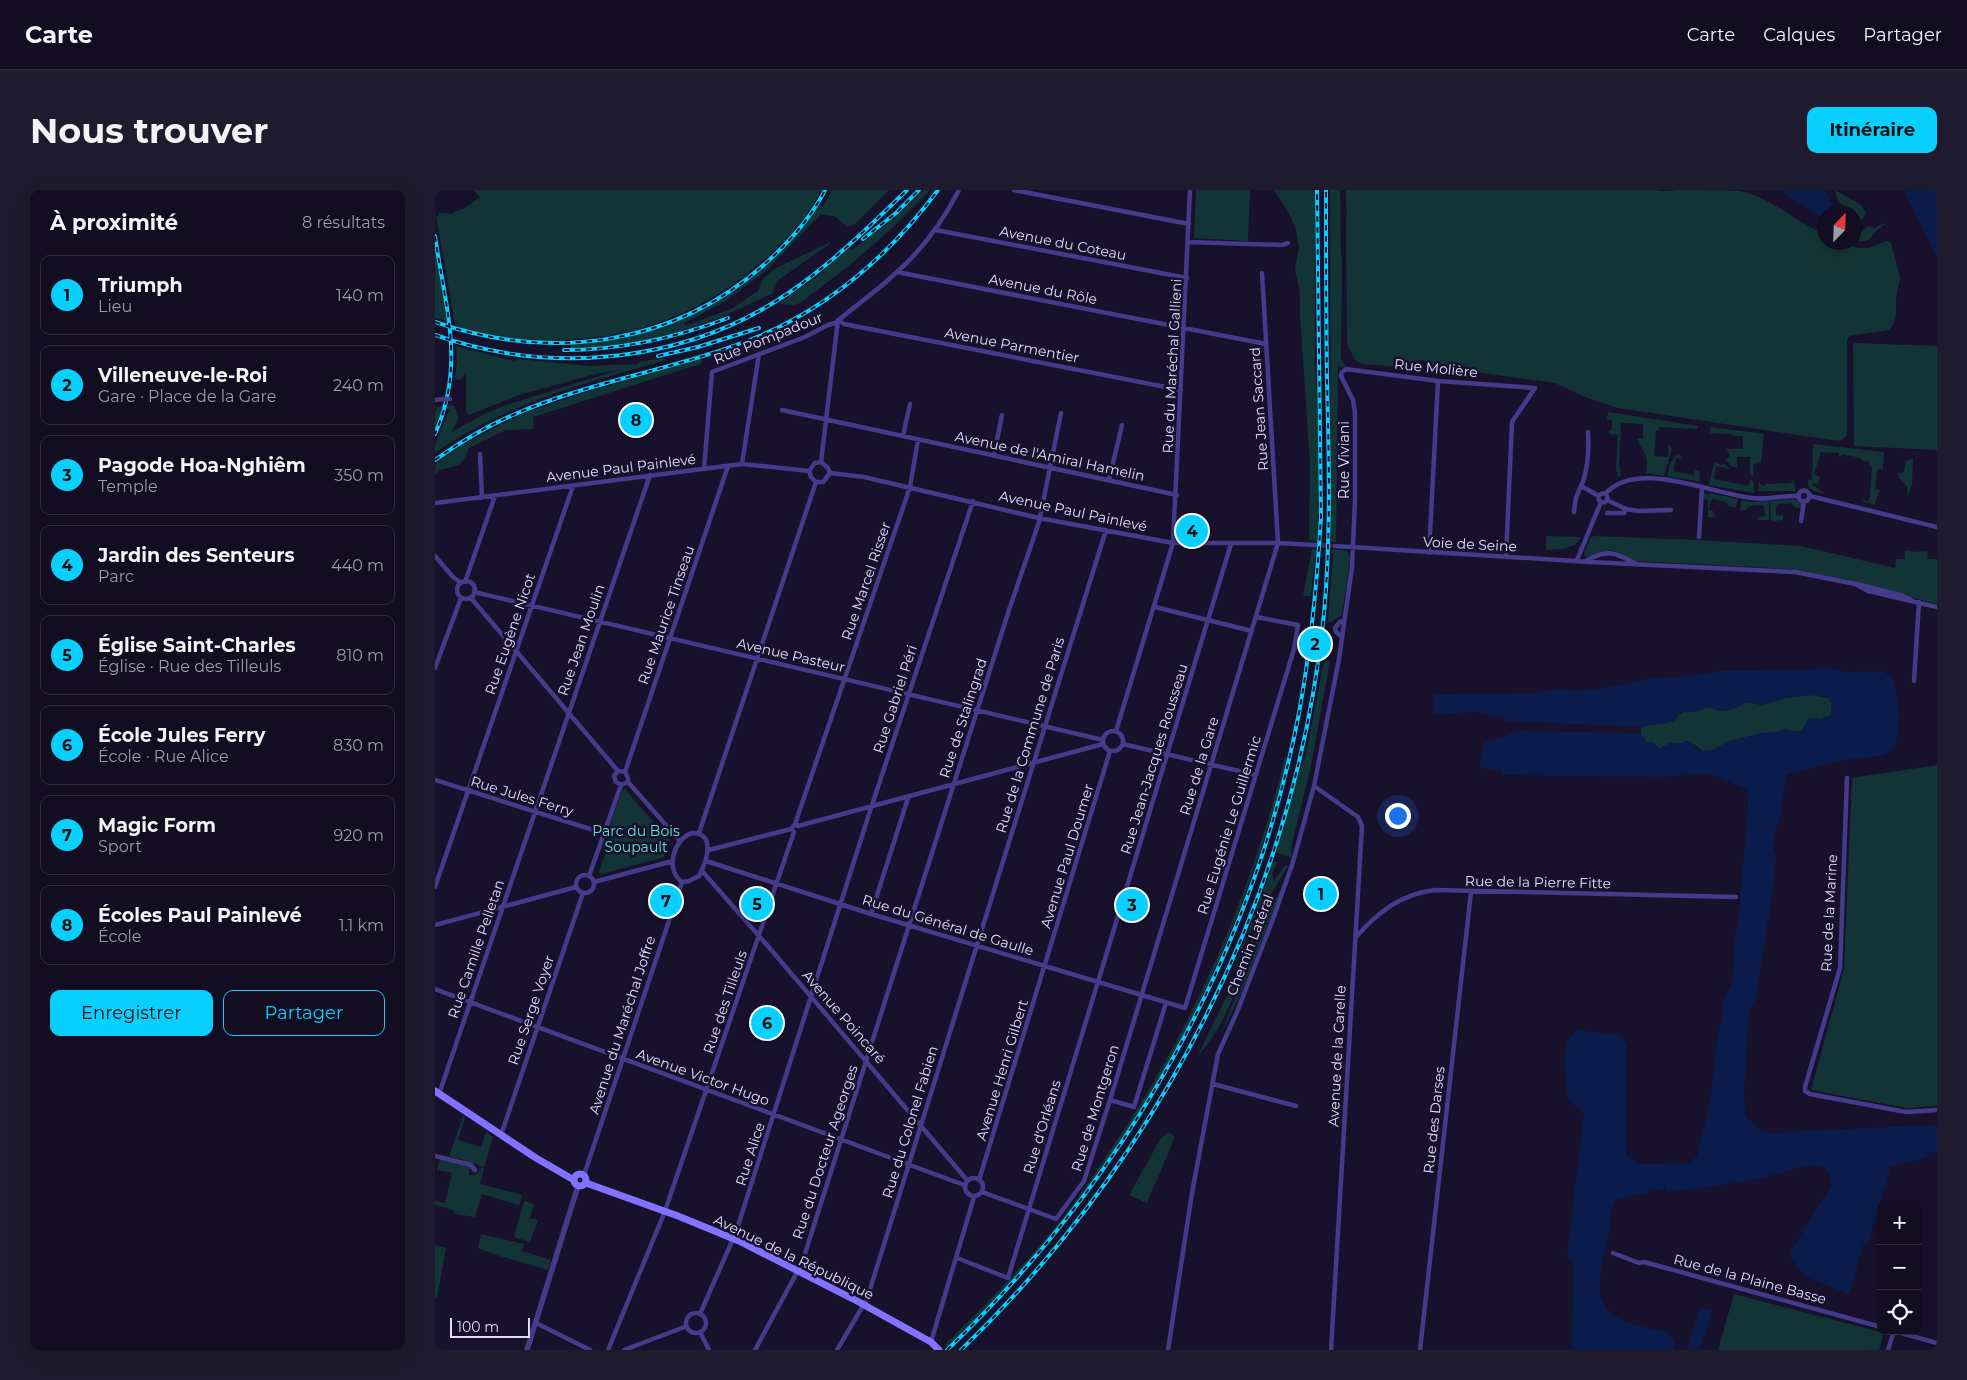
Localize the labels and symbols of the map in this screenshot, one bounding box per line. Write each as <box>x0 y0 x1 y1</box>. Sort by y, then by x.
north arrow <box>1817 205 1862 250</box>
street label: Avenue du Coteau <box>998 222 1128 264</box>
street label: Avenue du Rôle <box>987 270 1099 308</box>
street label: Rue du Maréchal Gallieni <box>1158 278 1186 454</box>
street label: Rue Pompadour <box>711 308 826 368</box>
street label: Avenue Parmentier <box>943 323 1081 367</box>
street label: Rue Jean Saccard <box>1246 347 1272 471</box>
street label: Rue Molière <box>1393 355 1479 381</box>
pin: 8 <box>620 401 652 439</box>
street label: Rue Viviani <box>1335 421 1353 499</box>
street label: Avenue de l'Amiral Hamelin <box>954 427 1146 485</box>
street label: Avenue Paul Painlevé <box>545 450 697 486</box>
street label: Avenue Paul Painlevé <box>997 487 1149 535</box>
pin: 4 <box>1176 512 1208 550</box>
street label: Rue Marcel Risser <box>837 519 895 643</box>
street label: Voie de Seine <box>1423 533 1517 555</box>
street label: Rue Maurice Tinseau <box>634 543 698 687</box>
street label: Rue Eugène Nicot <box>481 571 539 697</box>
street label: Rue Jean Moulin <box>553 582 609 698</box>
pin: 2 <box>1299 625 1331 663</box>
street label: Avenue Pasteur <box>735 634 847 676</box>
street label: Rue de la Commune de Paris <box>992 635 1068 835</box>
street label: Rue Gabriel Péri <box>869 642 921 756</box>
street label: Rue de Stalingrad <box>935 656 991 780</box>
street label: Rue Jean-Jacques Rousseau <box>1116 661 1192 857</box>
street label: Rue de la Gare <box>1175 715 1223 817</box>
street label: Rue Eugénie Le Guillermic <box>1193 733 1265 917</box>
street label: Rue Jules Ferry <box>468 772 576 820</box>
street label: Avenue Paul Doumer <box>1036 781 1098 930</box>
your location <box>1385 803 1411 829</box>
park label: Parc du Bois Soupault <box>592 822 680 856</box>
street label: Rue de la Marine <box>1817 854 1841 972</box>
street label: Rue de la Pierre Fitte <box>1465 872 1611 892</box>
pin: 1 <box>1305 875 1337 913</box>
street label: Rue Camille Pelletan <box>444 877 508 1021</box>
pin: 7 <box>650 882 682 920</box>
pin: 5 <box>741 885 773 923</box>
pin: 3 <box>1116 886 1148 924</box>
street label: Rue du Général de Gaulle <box>860 890 1036 960</box>
street label: Chemin Latéral <box>1222 892 1278 998</box>
street label: Avenue du Maréchal Joffre <box>585 933 659 1117</box>
street label: Rue des Tilleuls <box>699 948 751 1056</box>
street label: Rue Serge Voyer <box>504 952 558 1067</box>
street label: Avenue Poincaré <box>798 966 890 1068</box>
street label: Avenue de la Carelle <box>1324 985 1350 1127</box>
street label: Avenue Henri Gilbert <box>972 997 1032 1143</box>
pin: 6 <box>751 1004 783 1042</box>
street label: Rue de Montgeron <box>1067 1042 1123 1174</box>
street label: Rue du Colonel Fabien <box>878 1044 942 1200</box>
street label: Avenue Victor Hugo <box>634 1045 772 1110</box>
street label: Rue du Docteur Ageorges <box>788 1062 862 1241</box>
street label: Rue des Darses <box>1419 1065 1449 1174</box>
street label: Rue d'Orléans <box>1019 1078 1065 1176</box>
street label: Rue Alice <box>731 1120 769 1188</box>
street label: Avenue de la République <box>711 1210 877 1304</box>
street label: Rue de la Plaine Basse <box>1672 1250 1828 1308</box>
scale bar <box>450 1315 530 1338</box>

